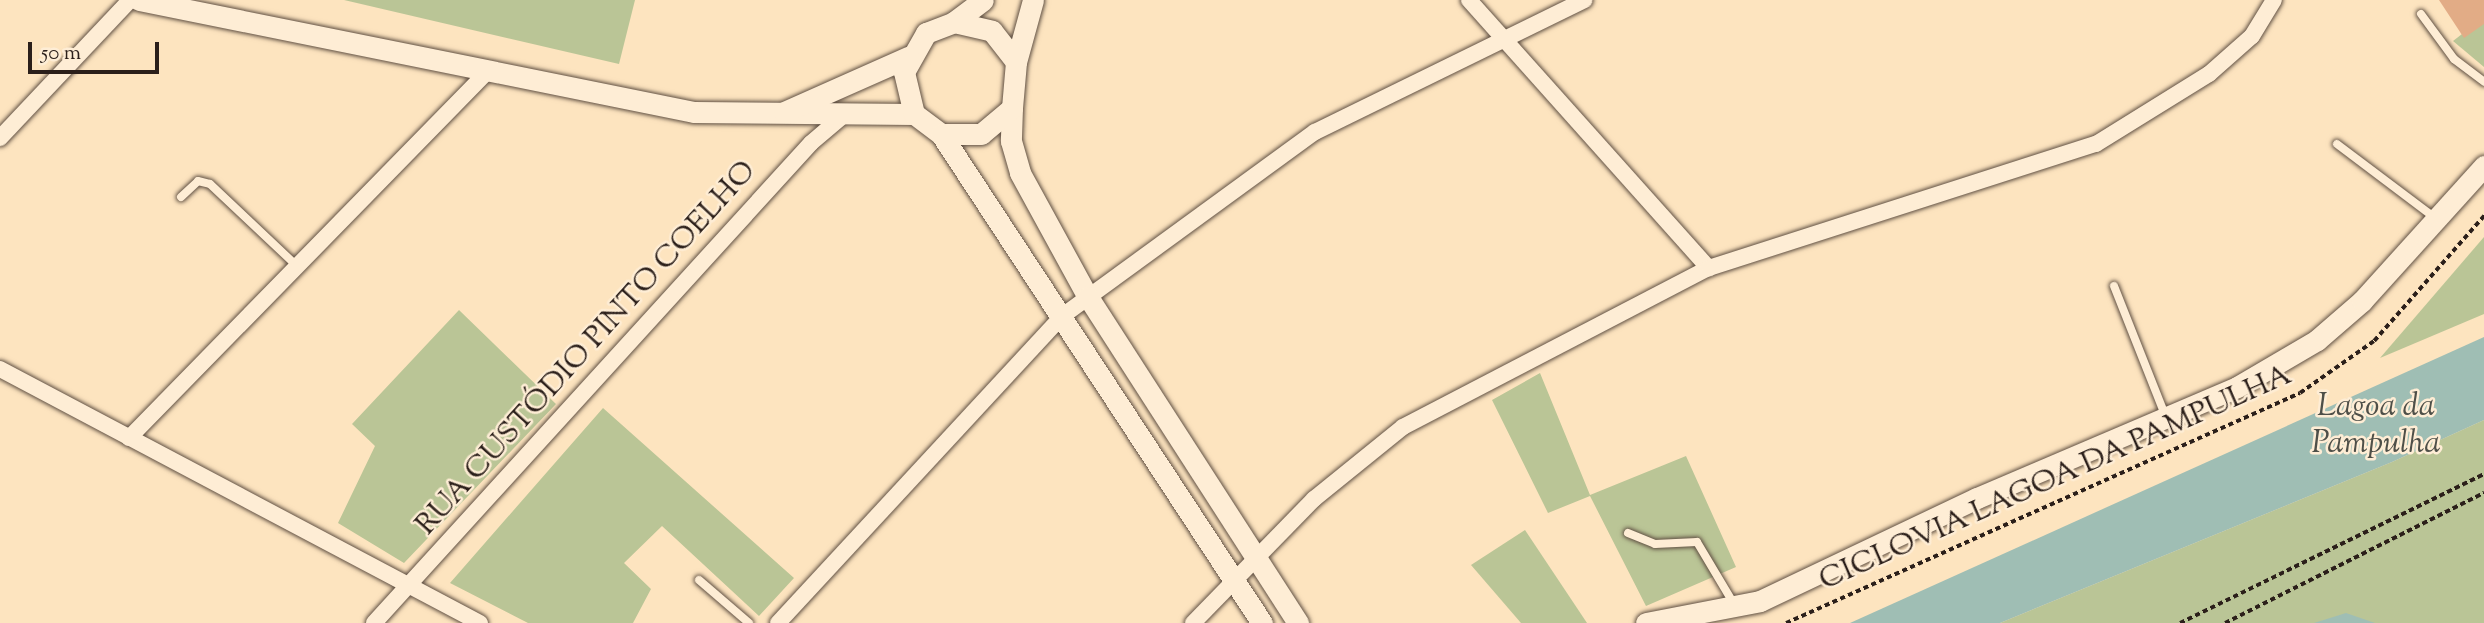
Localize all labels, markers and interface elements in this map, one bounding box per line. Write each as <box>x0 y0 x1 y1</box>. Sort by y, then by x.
scale bar <box>32 28 163 72</box>
text: 50 m <box>41 39 81 69</box>
street label: RUA CUSTÓDIO PINTO COELHO <box>409 154 765 544</box>
street label: CICLOVIA LAGOA DA PAMPULHA <box>1814 358 2298 600</box>
water label: Lagoa da Pampulha <box>2312 389 2440 464</box>

